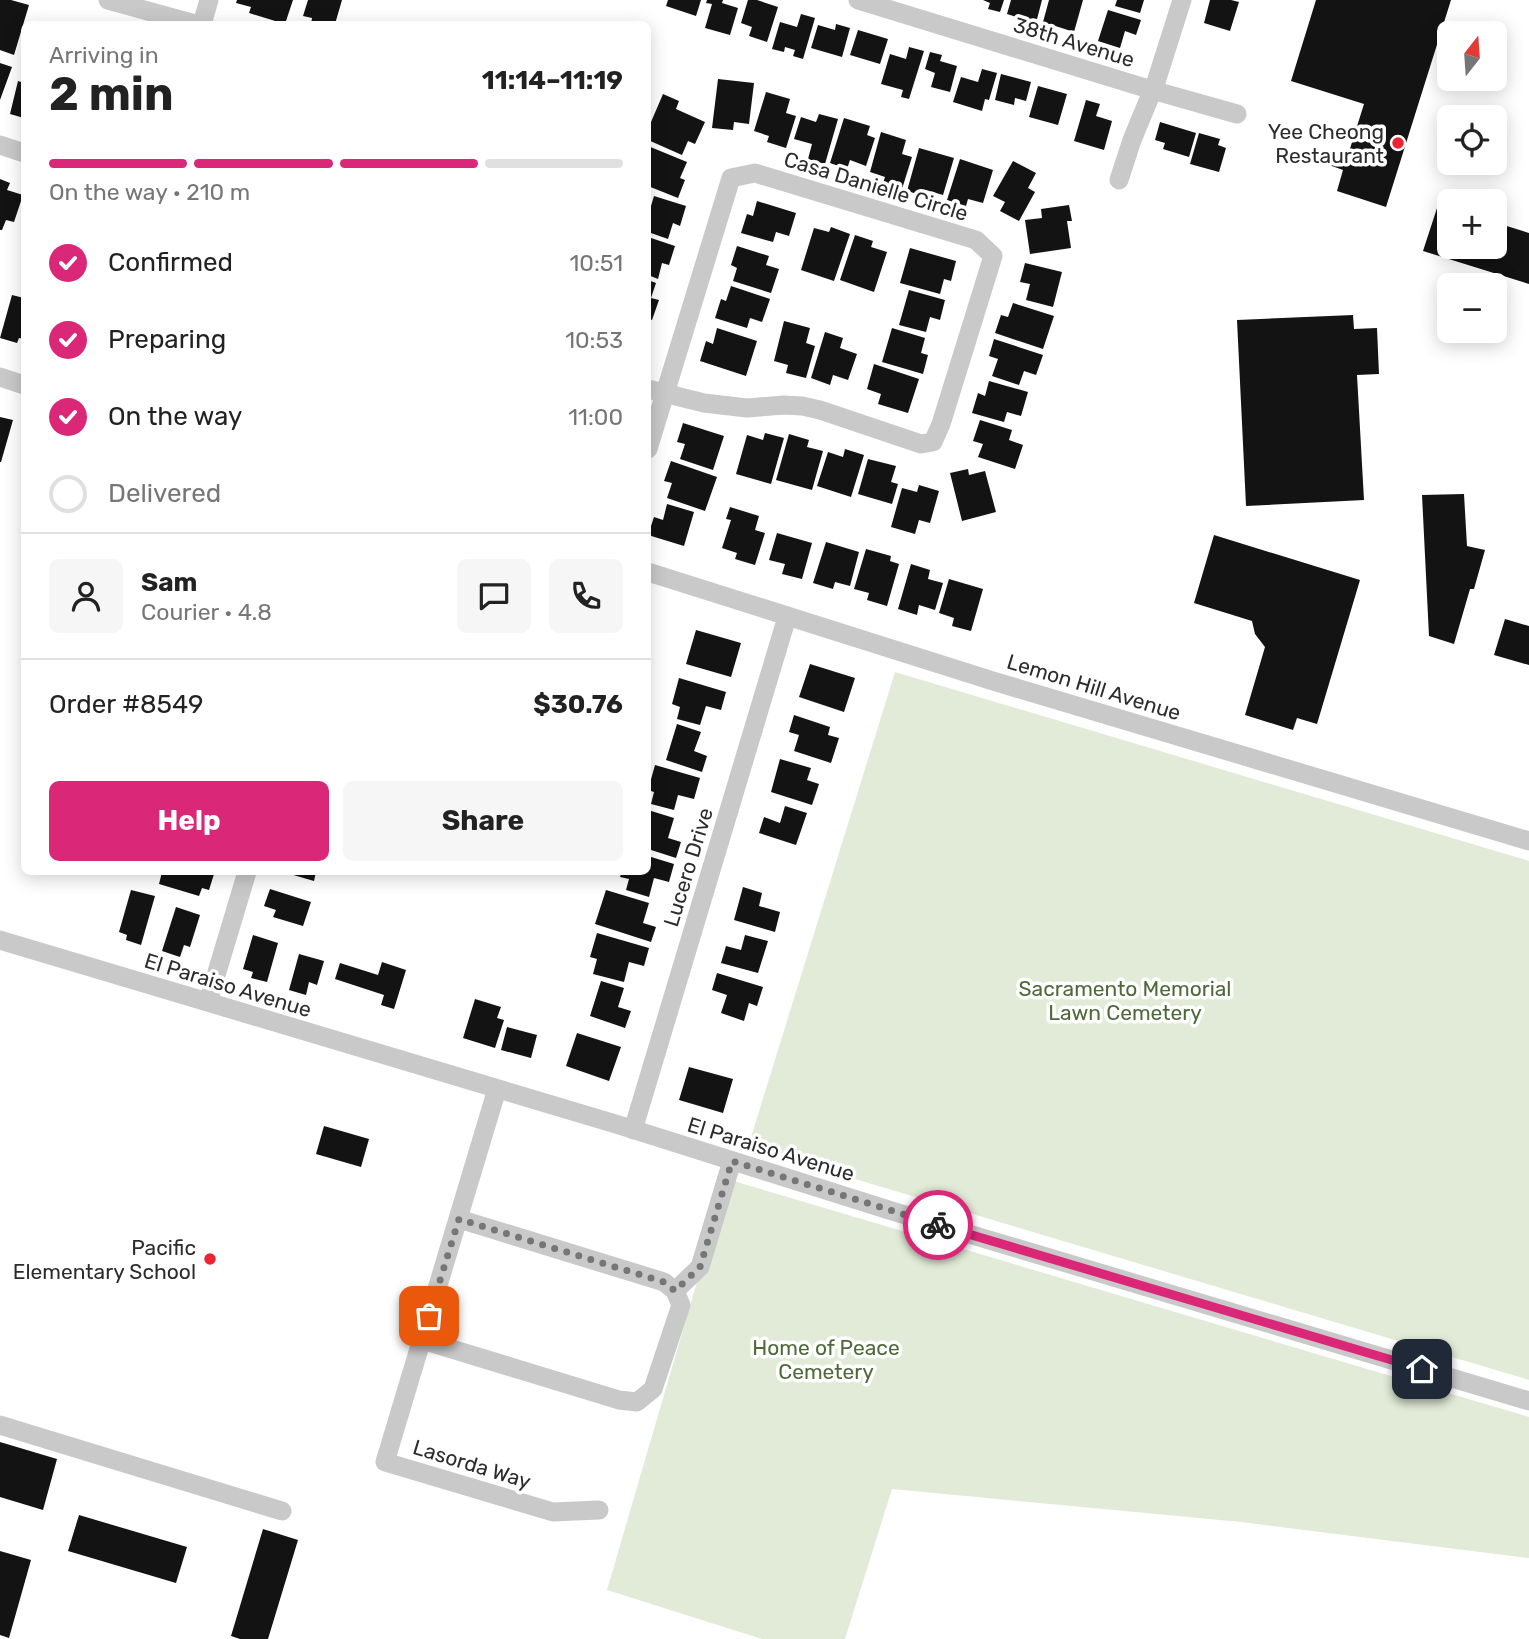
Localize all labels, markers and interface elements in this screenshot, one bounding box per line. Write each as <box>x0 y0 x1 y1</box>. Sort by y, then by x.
street label: 38th Avenue <box>1011 12 1137 72</box>
north arrow <box>1437 21 1507 91</box>
map controls <box>1437 21 1507 343</box>
text: Arriving in <box>49 41 159 69</box>
text: 11:14–11:19 <box>482 65 623 96</box>
text: 2 min <box>49 67 174 122</box>
button: locate <box>1437 105 1507 175</box>
place label: Yee Cheong Restaurant <box>1268 119 1384 168</box>
marker: Yee Cheong Restaurant <box>1390 135 1406 151</box>
street label: Casa Danielle Circle <box>781 146 971 226</box>
text: On the way · 210 m <box>49 178 250 206</box>
button: + <box>1437 189 1507 259</box>
icon: check <box>49 244 87 282</box>
text: Confirmed <box>108 247 233 278</box>
text: 10:51 <box>570 249 623 277</box>
button: − <box>1437 273 1507 343</box>
icon: check <box>49 321 87 359</box>
text: Preparing <box>108 324 226 355</box>
text: 10:53 <box>565 326 623 354</box>
icon: check <box>49 398 87 436</box>
text: On the way <box>108 401 242 432</box>
text: 11:00 <box>568 403 623 431</box>
text: Delivered <box>108 478 221 509</box>
button: person <box>49 559 123 633</box>
button: chat <box>457 559 531 633</box>
button: phone <box>549 559 623 633</box>
text: Sam <box>141 567 197 598</box>
text: Courier · 4.8 <box>141 598 272 626</box>
street label: Lemon Hill Avenue <box>1004 649 1184 725</box>
text: Order #8549 <box>49 689 203 720</box>
text: $30.76 <box>533 689 623 720</box>
button: Help <box>49 781 329 861</box>
button: Share <box>343 781 623 861</box>
street label: Lucero Drive <box>658 805 718 929</box>
street label: El Paraiso Avenue <box>142 948 314 1022</box>
park label: Sacramento Memorial Lawn Cemetery <box>1019 976 1231 1025</box>
street label: El Paraiso Avenue <box>685 1112 857 1186</box>
courier <box>903 1190 973 1260</box>
icon: bike <box>919 1206 957 1244</box>
place label: Pacific Elementary School <box>13 1235 196 1284</box>
marker: Pacific Elementary School <box>202 1251 218 1267</box>
pin <box>399 1286 459 1346</box>
icon: bag <box>410 1297 448 1335</box>
park label: Home of Peace Cemetery <box>752 1335 900 1384</box>
pin <box>1392 1339 1452 1399</box>
icon: home <box>1403 1350 1441 1388</box>
street label: Lasorda Way <box>410 1434 534 1494</box>

